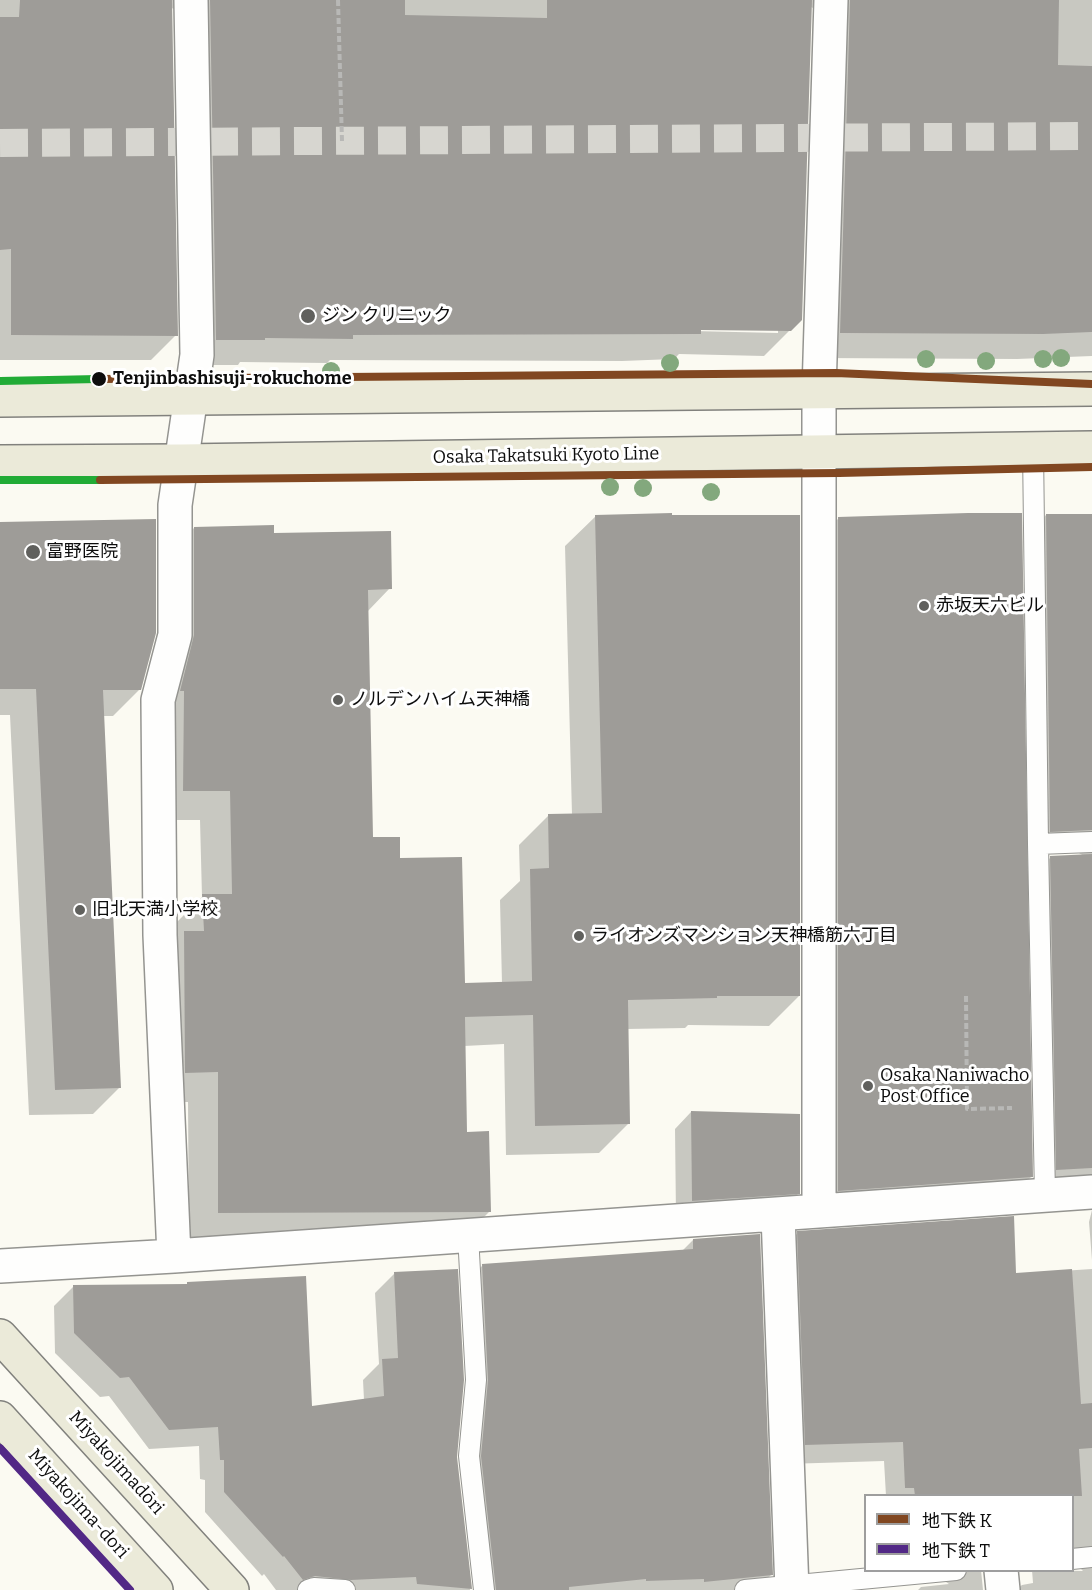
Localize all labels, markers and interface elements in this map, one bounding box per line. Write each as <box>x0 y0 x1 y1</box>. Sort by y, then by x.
place label: ジン クリニック <box>322 305 452 327</box>
marker: ジン クリニック <box>299 307 317 325</box>
place label: Tenjinbashisuji-rokuchome <box>113 368 352 390</box>
marker: Tenjinbashisuji-rokuchome <box>90 370 108 388</box>
street label: Osaka Takatsuki Kyoto Line <box>432 443 660 469</box>
place label: 富野医院 <box>46 541 118 563</box>
marker: 富野医院 <box>24 543 42 561</box>
place label: 赤坂天六ビル <box>936 595 1044 617</box>
marker: 赤坂天六ビル <box>917 599 931 613</box>
place label: ノルデンハイム天神橋 <box>350 689 530 711</box>
marker: ノルデンハイム天神橋 <box>331 693 345 707</box>
place label: 旧北天満小学校 <box>92 899 218 921</box>
marker: 旧北天満小学校 <box>73 903 87 917</box>
place label: ライオンズマンション天神橋筋六丁目 <box>591 925 897 947</box>
marker: ライオンズマンション天神橋筋六丁目 <box>572 929 586 943</box>
place label: Osaka Naniwacho Post Office <box>880 1065 1029 1108</box>
marker: Osaka Naniwacho Post Office <box>861 1079 875 1093</box>
street label: Miyakojimadōri <box>64 1407 168 1519</box>
street label: Miyakojima-dori <box>23 1445 133 1563</box>
legend <box>864 1494 1074 1572</box>
text: 地下鉄 K <box>922 1510 992 1532</box>
text: 地下鉄 T <box>922 1540 990 1562</box>

